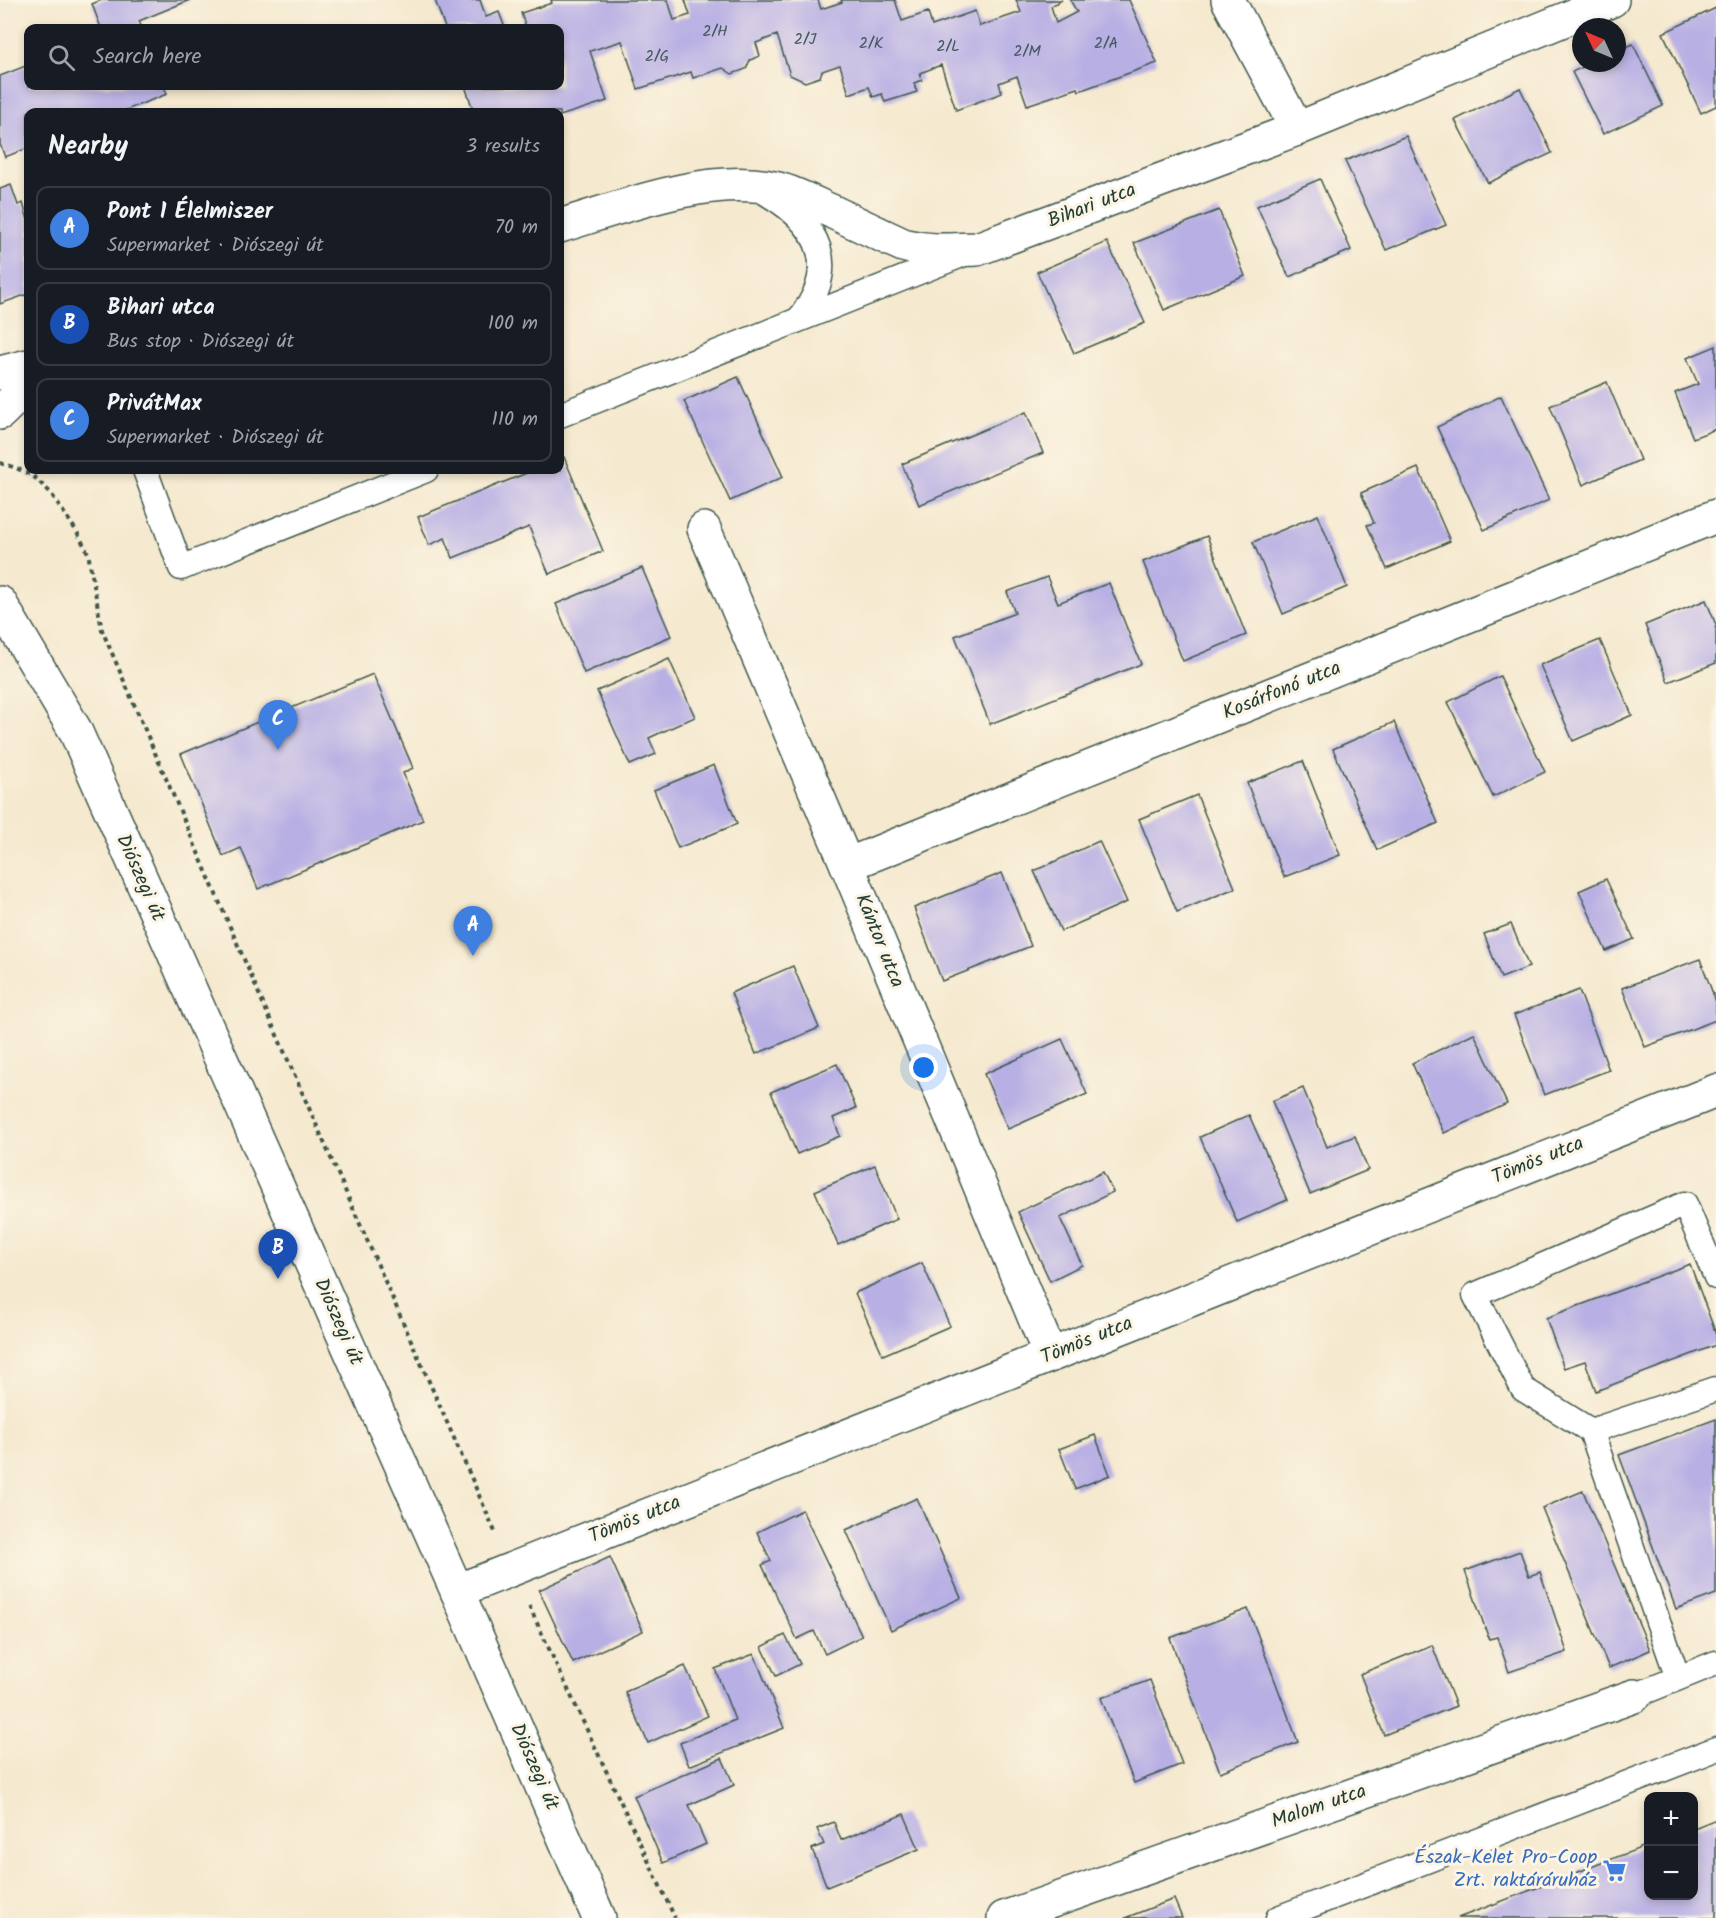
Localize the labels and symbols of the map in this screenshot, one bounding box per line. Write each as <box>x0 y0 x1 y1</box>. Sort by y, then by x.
north arrow <box>1572 18 1626 72</box>
house number: 2/H <box>702 19 728 44</box>
house number: 2/J <box>794 27 817 52</box>
house number: 2/K <box>859 31 884 56</box>
house number: 2/A <box>1094 31 1119 56</box>
house number: 2/L <box>936 34 960 59</box>
house number: 2/M <box>1013 39 1041 64</box>
house number: 2/G <box>645 44 669 69</box>
street label: Bihari utca <box>1043 174 1141 238</box>
street label: Kosárfonó utca <box>1218 653 1346 729</box>
pin: C <box>258 700 298 750</box>
street label: Diószegi út <box>107 829 174 927</box>
street label: Kántor utca <box>846 889 912 993</box>
pin: A <box>454 906 492 956</box>
your location <box>909 1053 938 1082</box>
street label: Tömös utca <box>1487 1128 1589 1194</box>
pin: B <box>258 1230 298 1279</box>
street label: Diószegi út <box>305 1273 372 1371</box>
street label: Tömös utca <box>1036 1308 1138 1374</box>
street label: Tömös utca <box>584 1487 686 1553</box>
street label: Diószegi út <box>501 1718 568 1816</box>
street label: Malom utca <box>1267 1776 1371 1838</box>
place label: Észak-Kelet Pro-Coop Zrt. raktáráruház <box>1414 1842 1597 1897</box>
supermarket icon: Észak-Kelet Pro-Coop Zrt. raktáráruház <box>1602 1857 1628 1883</box>

